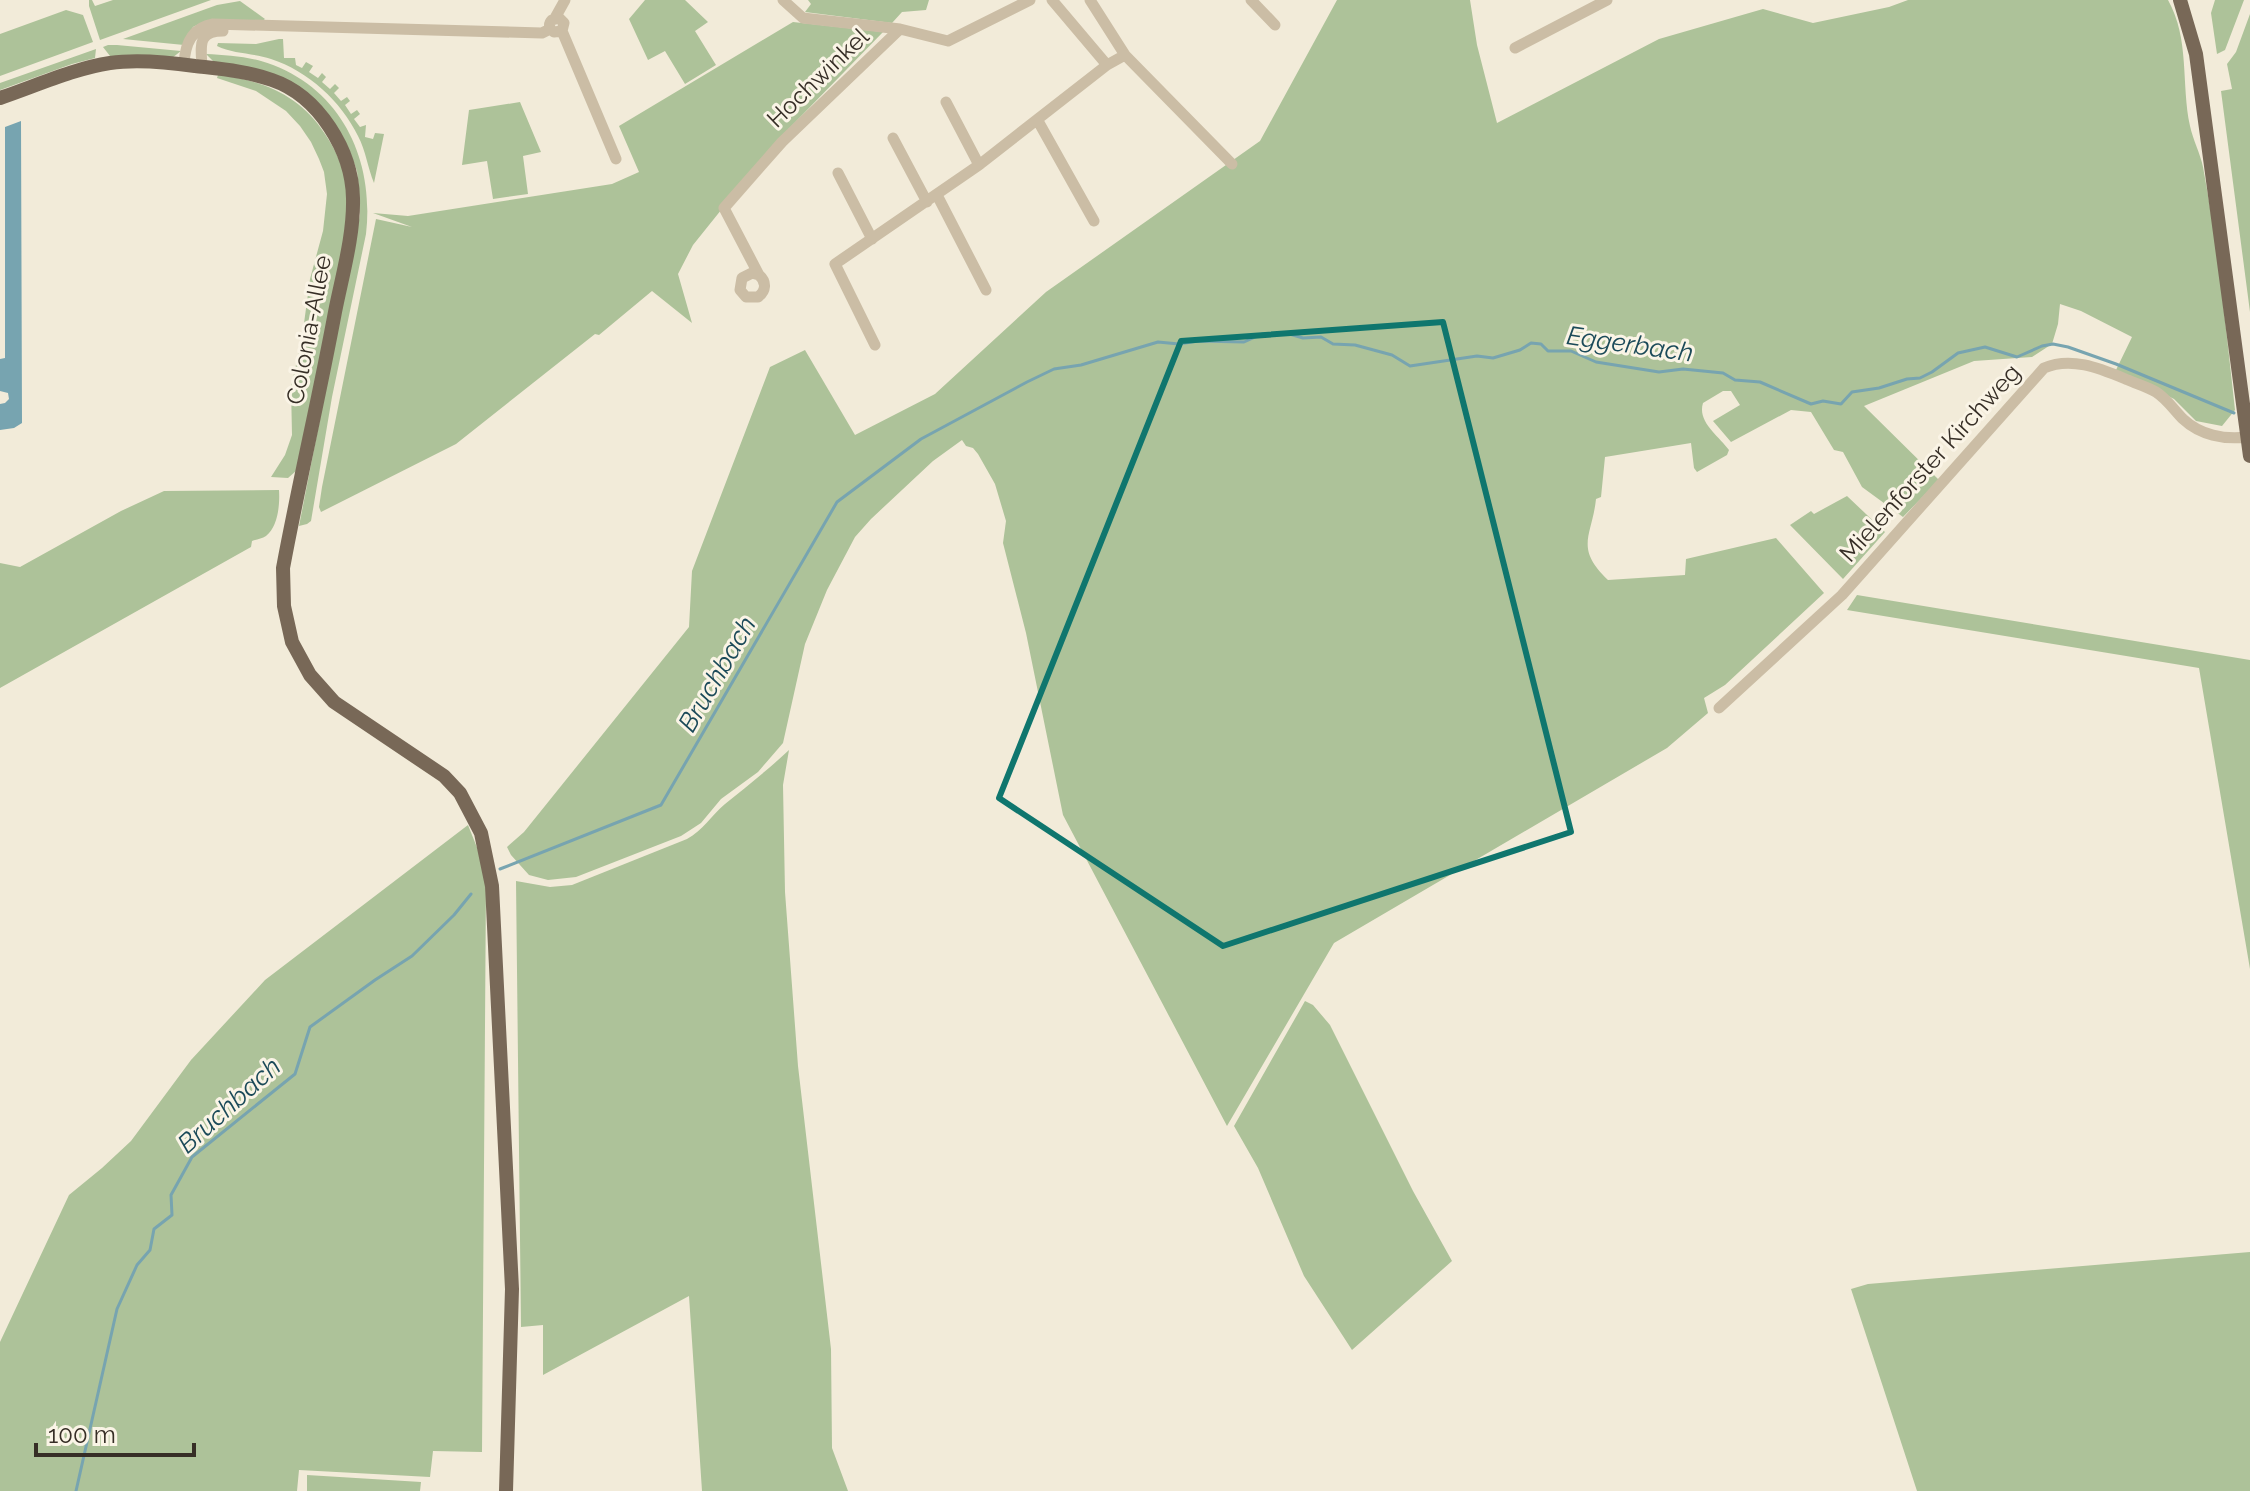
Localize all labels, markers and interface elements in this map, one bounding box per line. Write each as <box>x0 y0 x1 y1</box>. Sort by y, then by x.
street label: Hochwinkel <box>761 22 875 133</box>
street label: Colonia-Allee <box>280 253 337 407</box>
water label: Eggerbach <box>1565 320 1695 368</box>
street label: Mielenforster Kirchweg <box>1833 358 2026 568</box>
water label: Bruchbach <box>672 611 762 737</box>
water label: Bruchbach <box>171 1051 287 1159</box>
scale bar <box>36 1407 194 1457</box>
text: 100 m <box>48 1420 116 1449</box>

